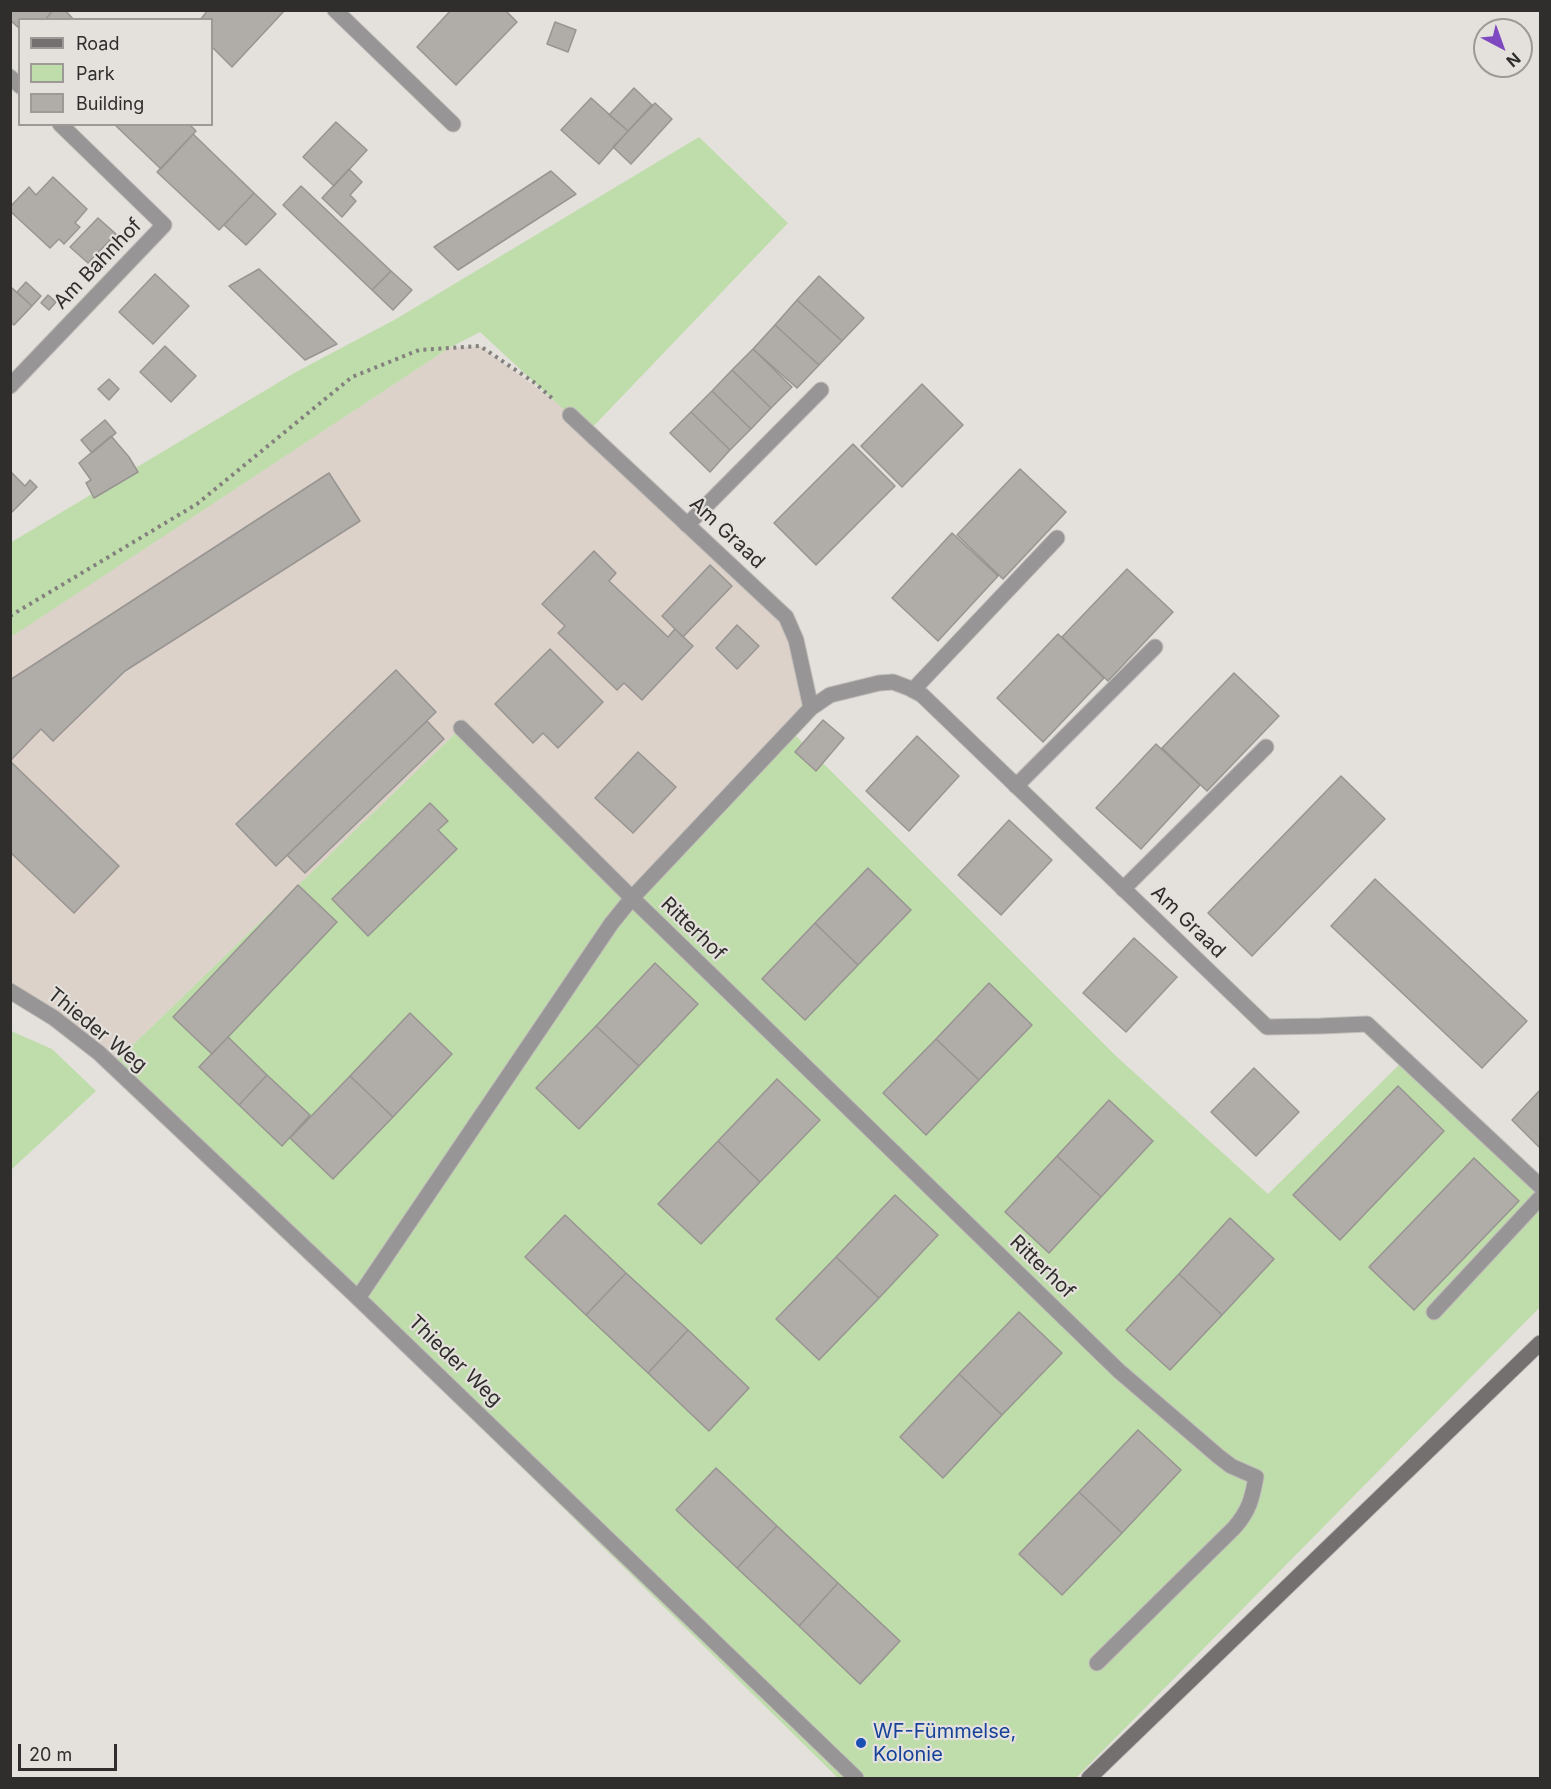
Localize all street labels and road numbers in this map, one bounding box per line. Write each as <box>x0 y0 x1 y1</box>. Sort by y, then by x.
street label: Am Bahnhof <box>49 214 147 314</box>
street label: Am Graad <box>684 492 770 574</box>
street label: Am Graad <box>1146 881 1230 963</box>
street label: Ritterhof <box>656 892 730 966</box>
street label: Thieder Weg <box>42 983 152 1077</box>
street label: Ritterhof <box>1005 1230 1079 1304</box>
street label: Thieder Weg <box>403 1310 507 1412</box>

